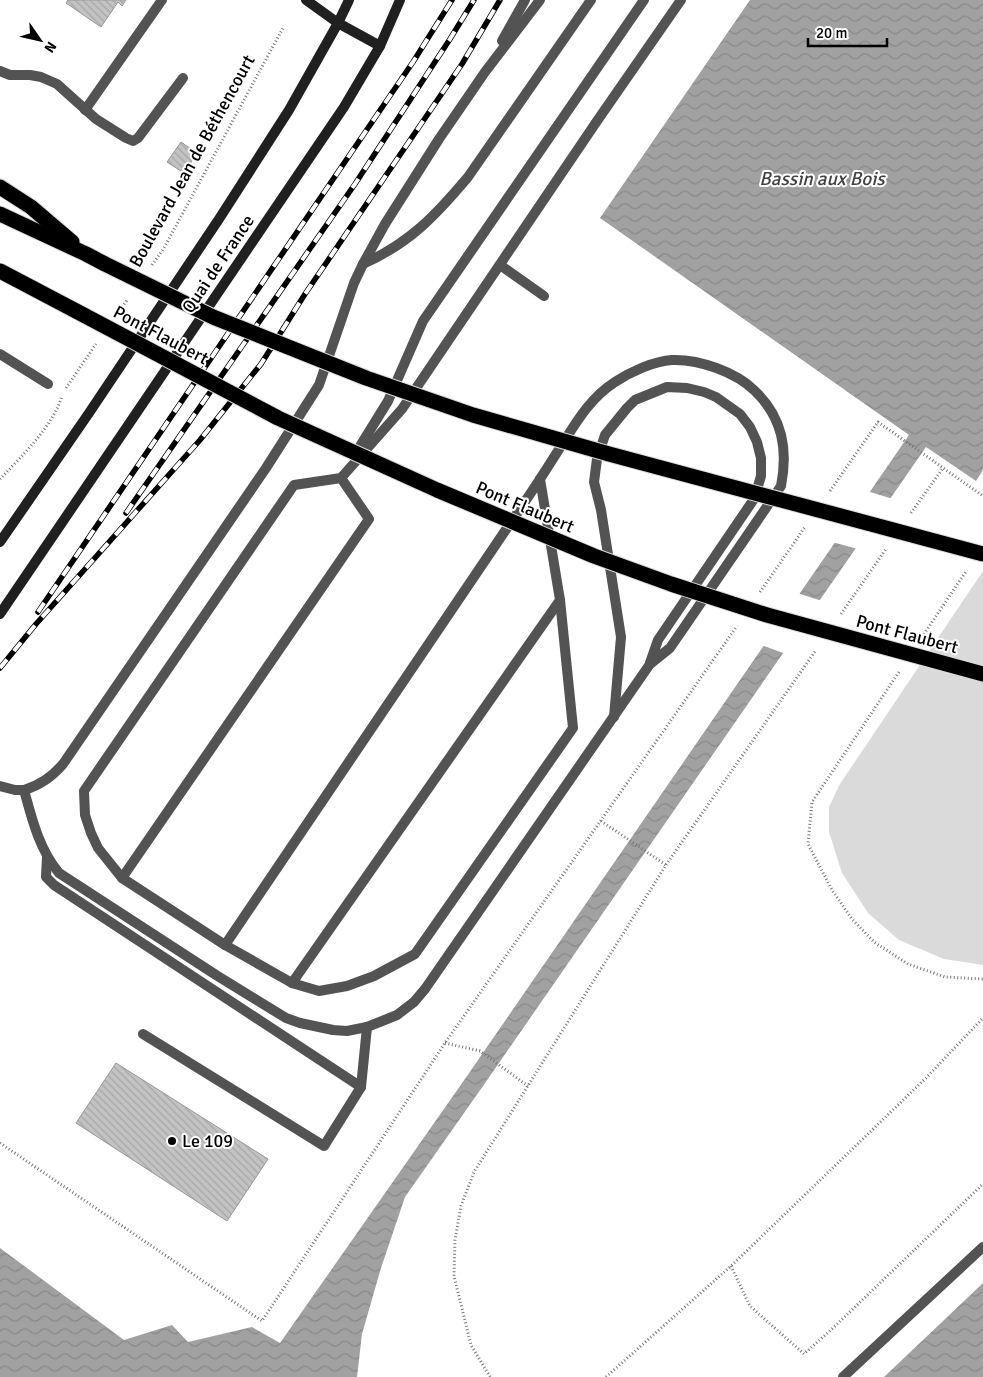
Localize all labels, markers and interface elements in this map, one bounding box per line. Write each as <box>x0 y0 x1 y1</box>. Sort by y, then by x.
north arrow <box>15 15 65 65</box>
scale bar <box>808 15 887 47</box>
text: 20 m <box>816 24 847 42</box>
text: N <box>41 38 60 56</box>
street label: Boulevard Jean de Béthencourt <box>124 51 260 271</box>
water label: Bassin aux Bois <box>759 167 886 191</box>
street label: Quai de France <box>177 211 259 317</box>
street label: Pont Flaubert <box>110 301 212 369</box>
street label: Pont Flaubert <box>473 476 577 538</box>
street label: Pont Flaubert <box>854 610 960 658</box>
place label: Le 109 <box>182 1130 233 1152</box>
marker: Le 109 <box>166 1135 178 1147</box>

